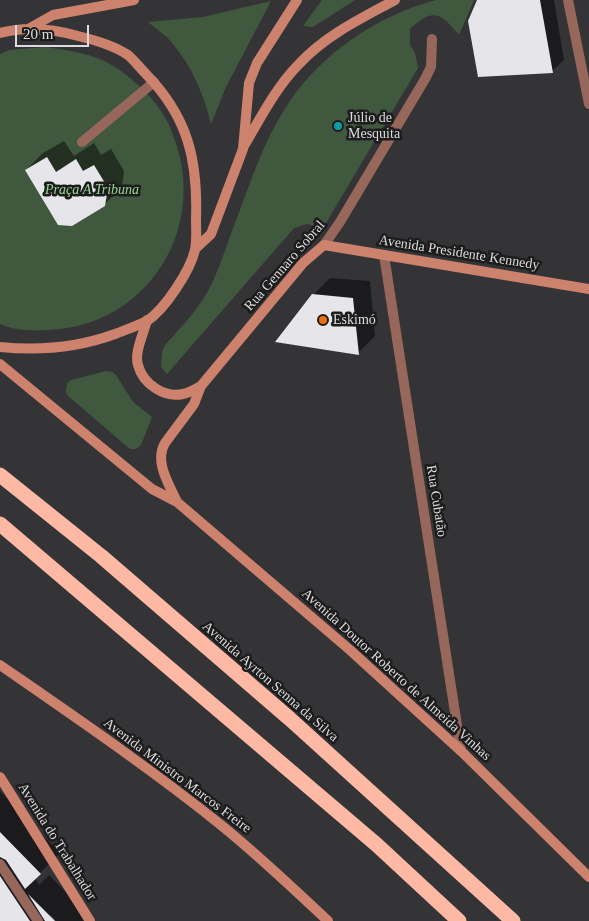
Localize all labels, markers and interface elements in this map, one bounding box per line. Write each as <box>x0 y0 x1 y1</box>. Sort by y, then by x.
scale bar <box>18 15 91 47</box>
text: 20 m <box>23 26 53 42</box>
place label: Júlio de Mesquita <box>348 110 400 142</box>
marker: Júlio de Mesquita <box>332 120 344 132</box>
park label: Praça A Tribuna <box>45 182 139 198</box>
street label: Rua Gennaro Sobral <box>241 217 329 315</box>
street label: Avenida Presidente Kennedy <box>378 232 540 274</box>
place label: Eskimó <box>333 312 376 328</box>
marker: Eskimó <box>317 314 329 326</box>
street label: Rua Cubatão <box>422 464 450 538</box>
street label: Avenida Doutor Roberto de Almeida Vinhas <box>298 585 494 765</box>
street label: Avenida Ayrton Senna da Silva <box>198 618 342 746</box>
street label: Avenida Ministro Marcos Freire <box>100 715 254 837</box>
street label: Avenida do Trabalhador <box>14 780 100 904</box>

